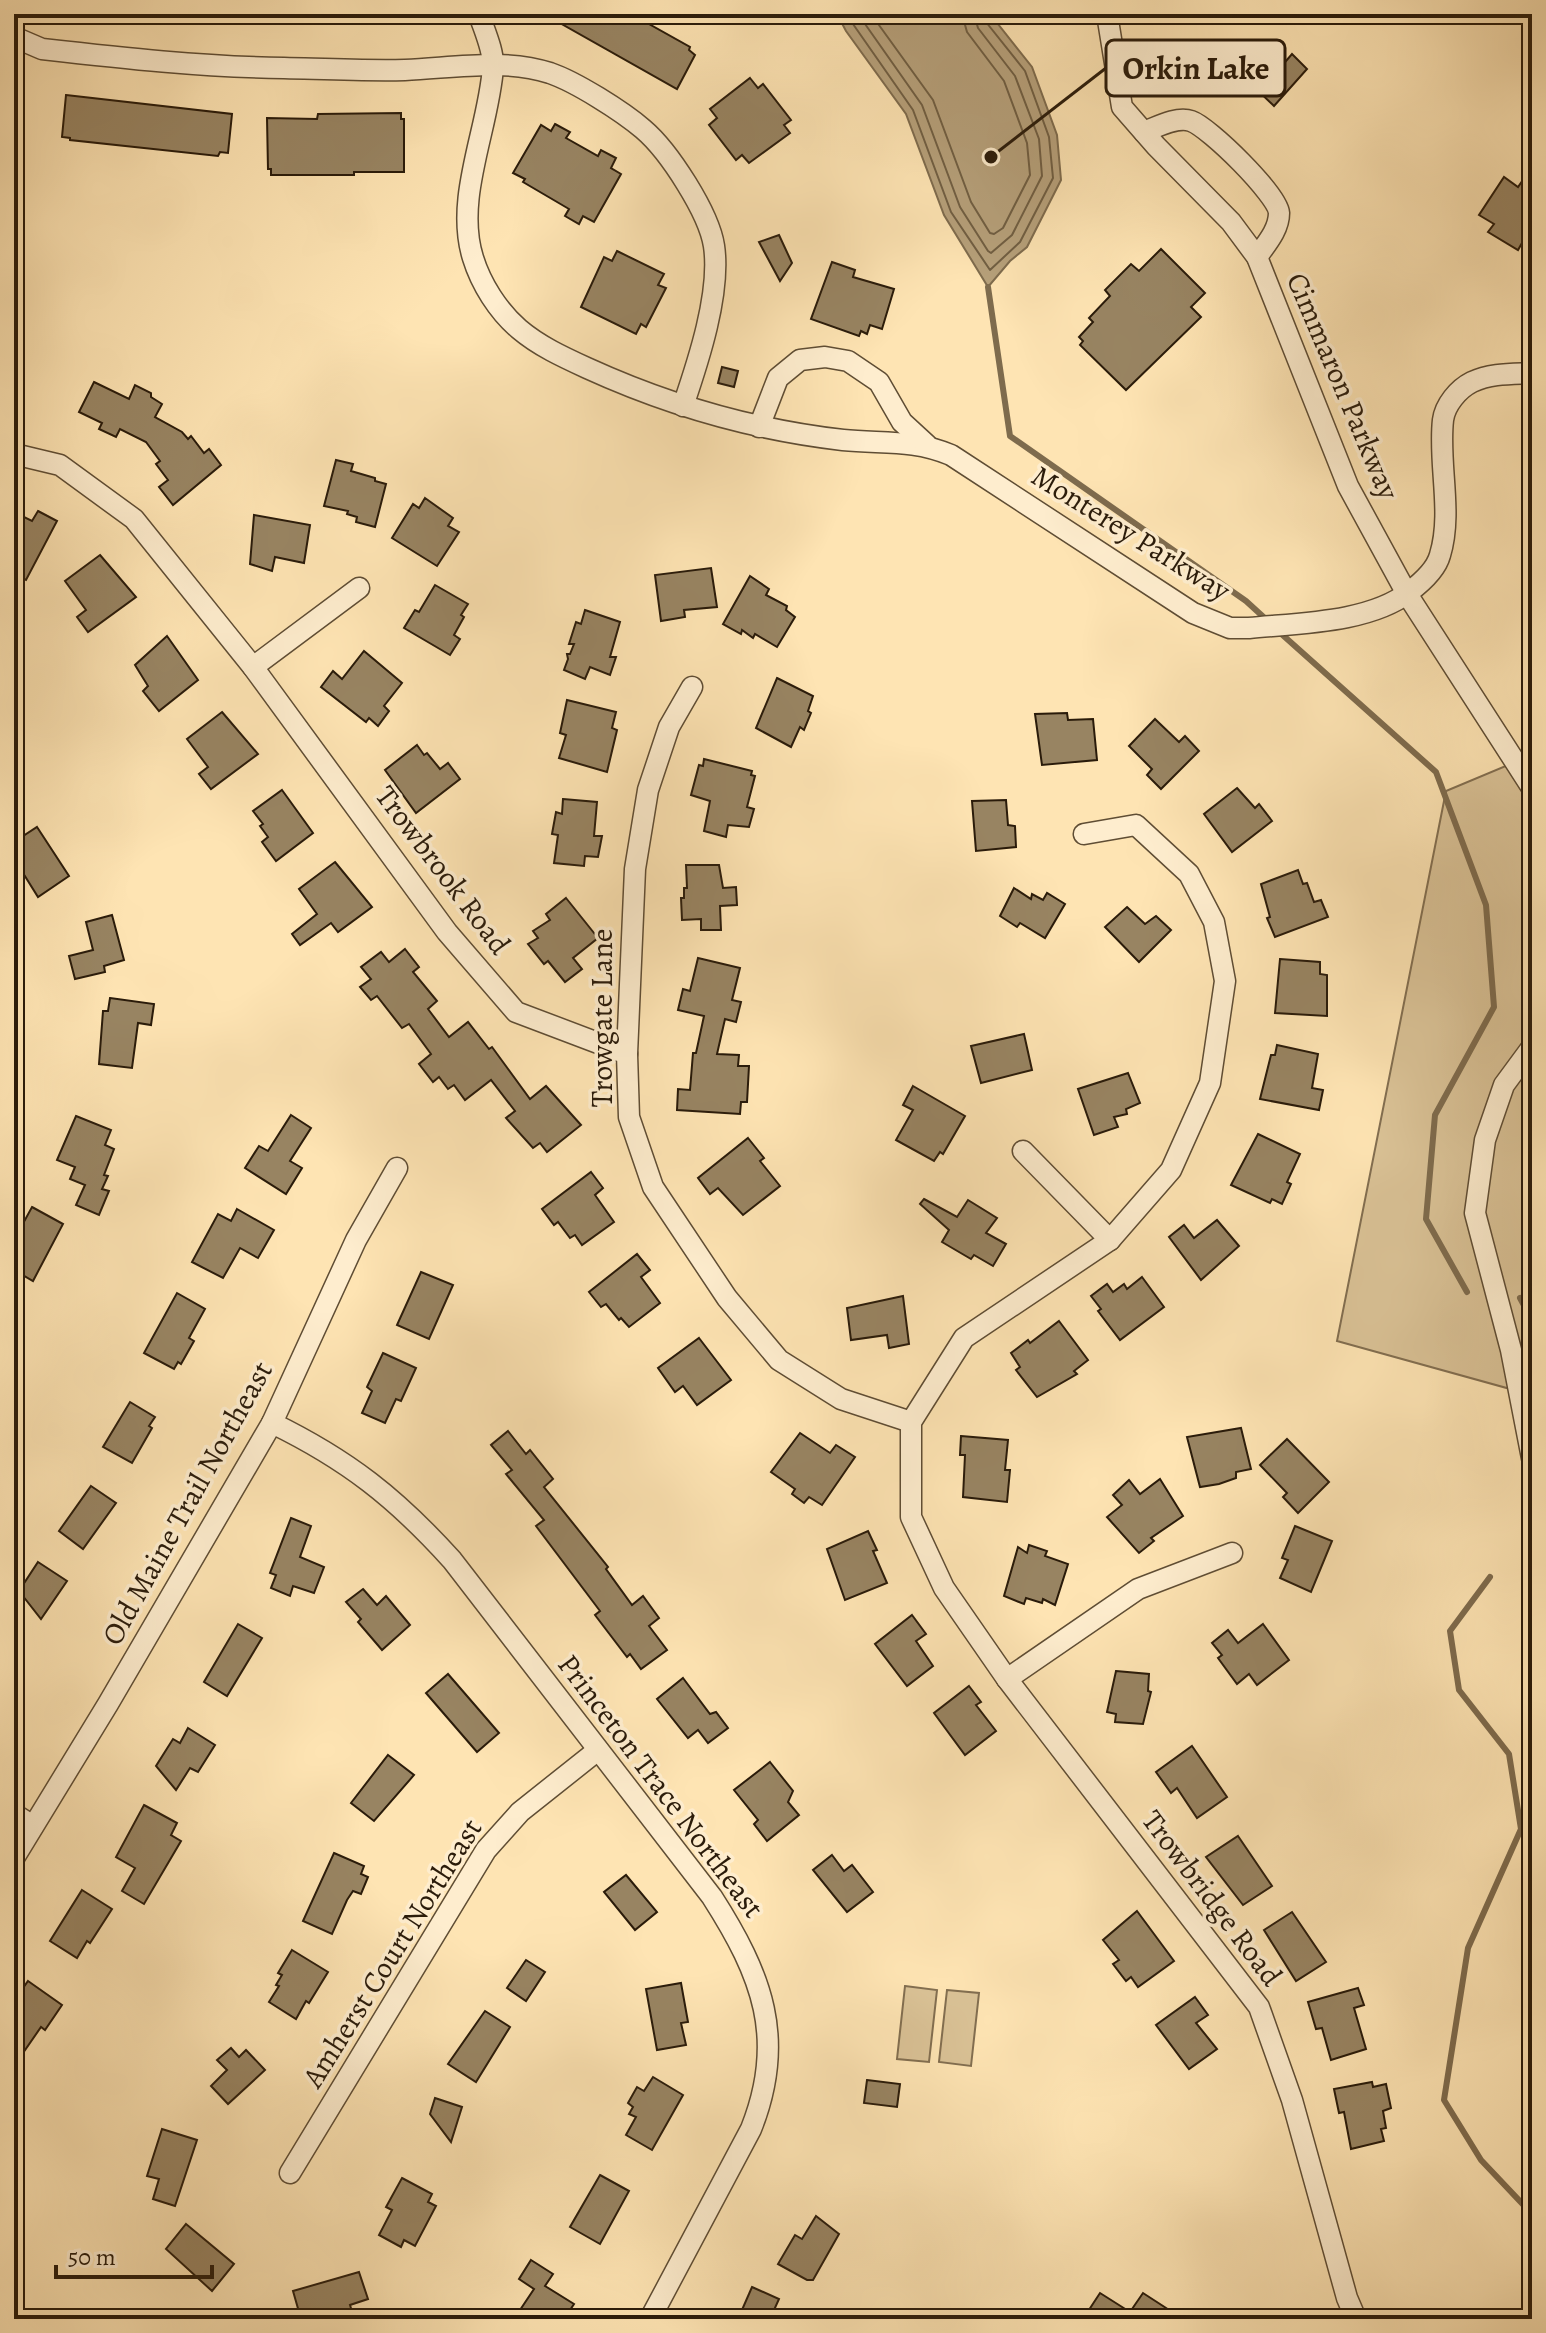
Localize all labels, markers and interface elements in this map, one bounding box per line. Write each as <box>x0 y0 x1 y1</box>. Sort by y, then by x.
callout: Orkin Lake <box>1106 40 1285 96</box>
text: Orkin Lake <box>1123 46 1269 90</box>
street label: Cimmaron Parkway <box>1277 266 1409 506</box>
street label: Monterey Parkway <box>1024 456 1238 611</box>
street label: Trowbrook Road <box>366 777 520 963</box>
street label: Trowgate Lane <box>582 929 622 1107</box>
street label: Old Maine Trail Northeast <box>92 1354 282 1652</box>
street label: Princeton Trace Northeast <box>549 1646 773 1926</box>
street label: Trowbridge Road <box>1133 1802 1292 1995</box>
street label: Amherst Court Northeast <box>292 1811 491 2096</box>
scale bar <box>56 2229 212 2279</box>
text: 50 m <box>68 2241 116 2273</box>

